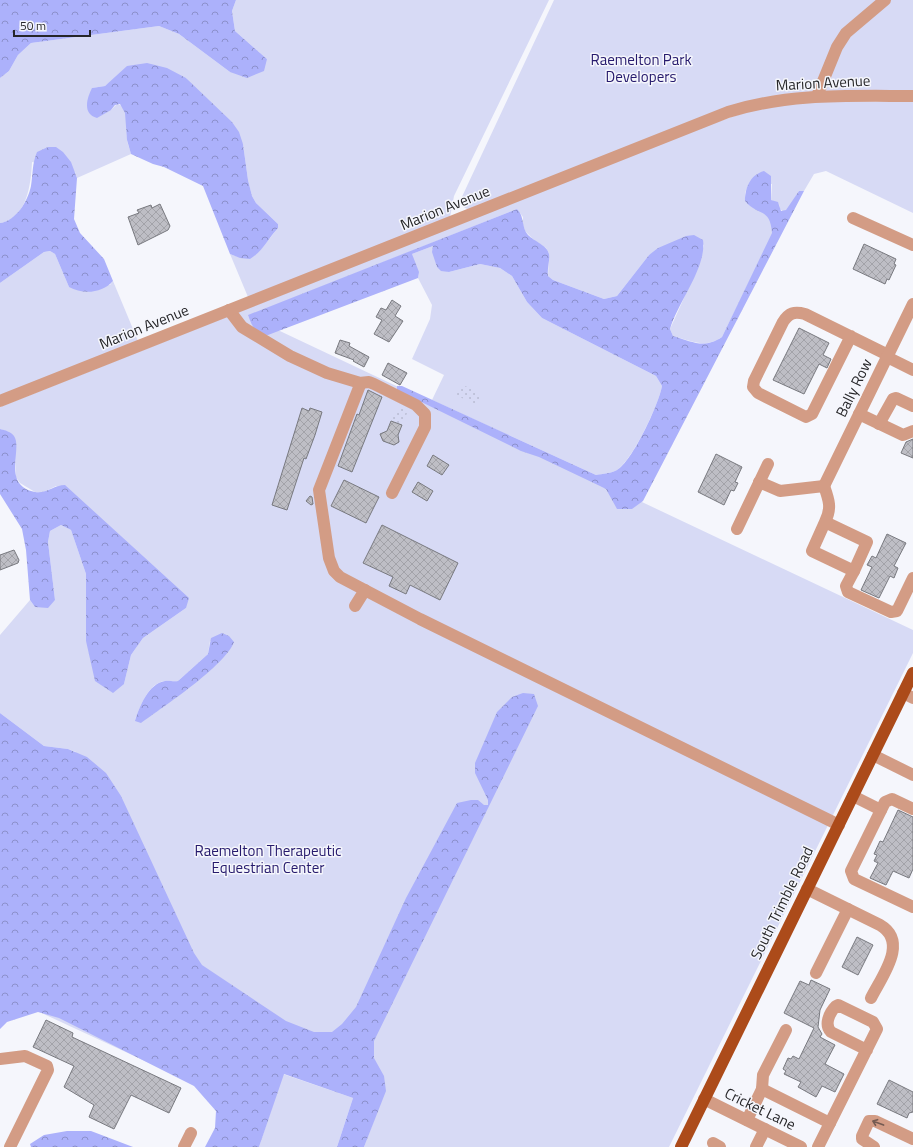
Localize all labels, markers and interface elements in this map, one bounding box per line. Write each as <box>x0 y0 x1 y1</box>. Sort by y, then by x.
scale bar <box>14 12 90 38</box>
text: 50 m <box>20 16 46 35</box>
park label: Raemelton Park Developers <box>590 48 692 88</box>
street label: Marion Avenue <box>775 69 871 96</box>
street label: Marion Avenue <box>397 179 493 236</box>
street label: Marion Avenue <box>96 298 192 355</box>
street label: Bally Row <box>829 355 878 421</box>
park label: Raemelton Therapeutic Equestrian Center <box>194 839 342 879</box>
street label: South Trimble Road <box>744 842 819 963</box>
street label: Cricket Lane <box>721 1081 800 1136</box>
one-way arrow <box>872 1118 884 1126</box>

